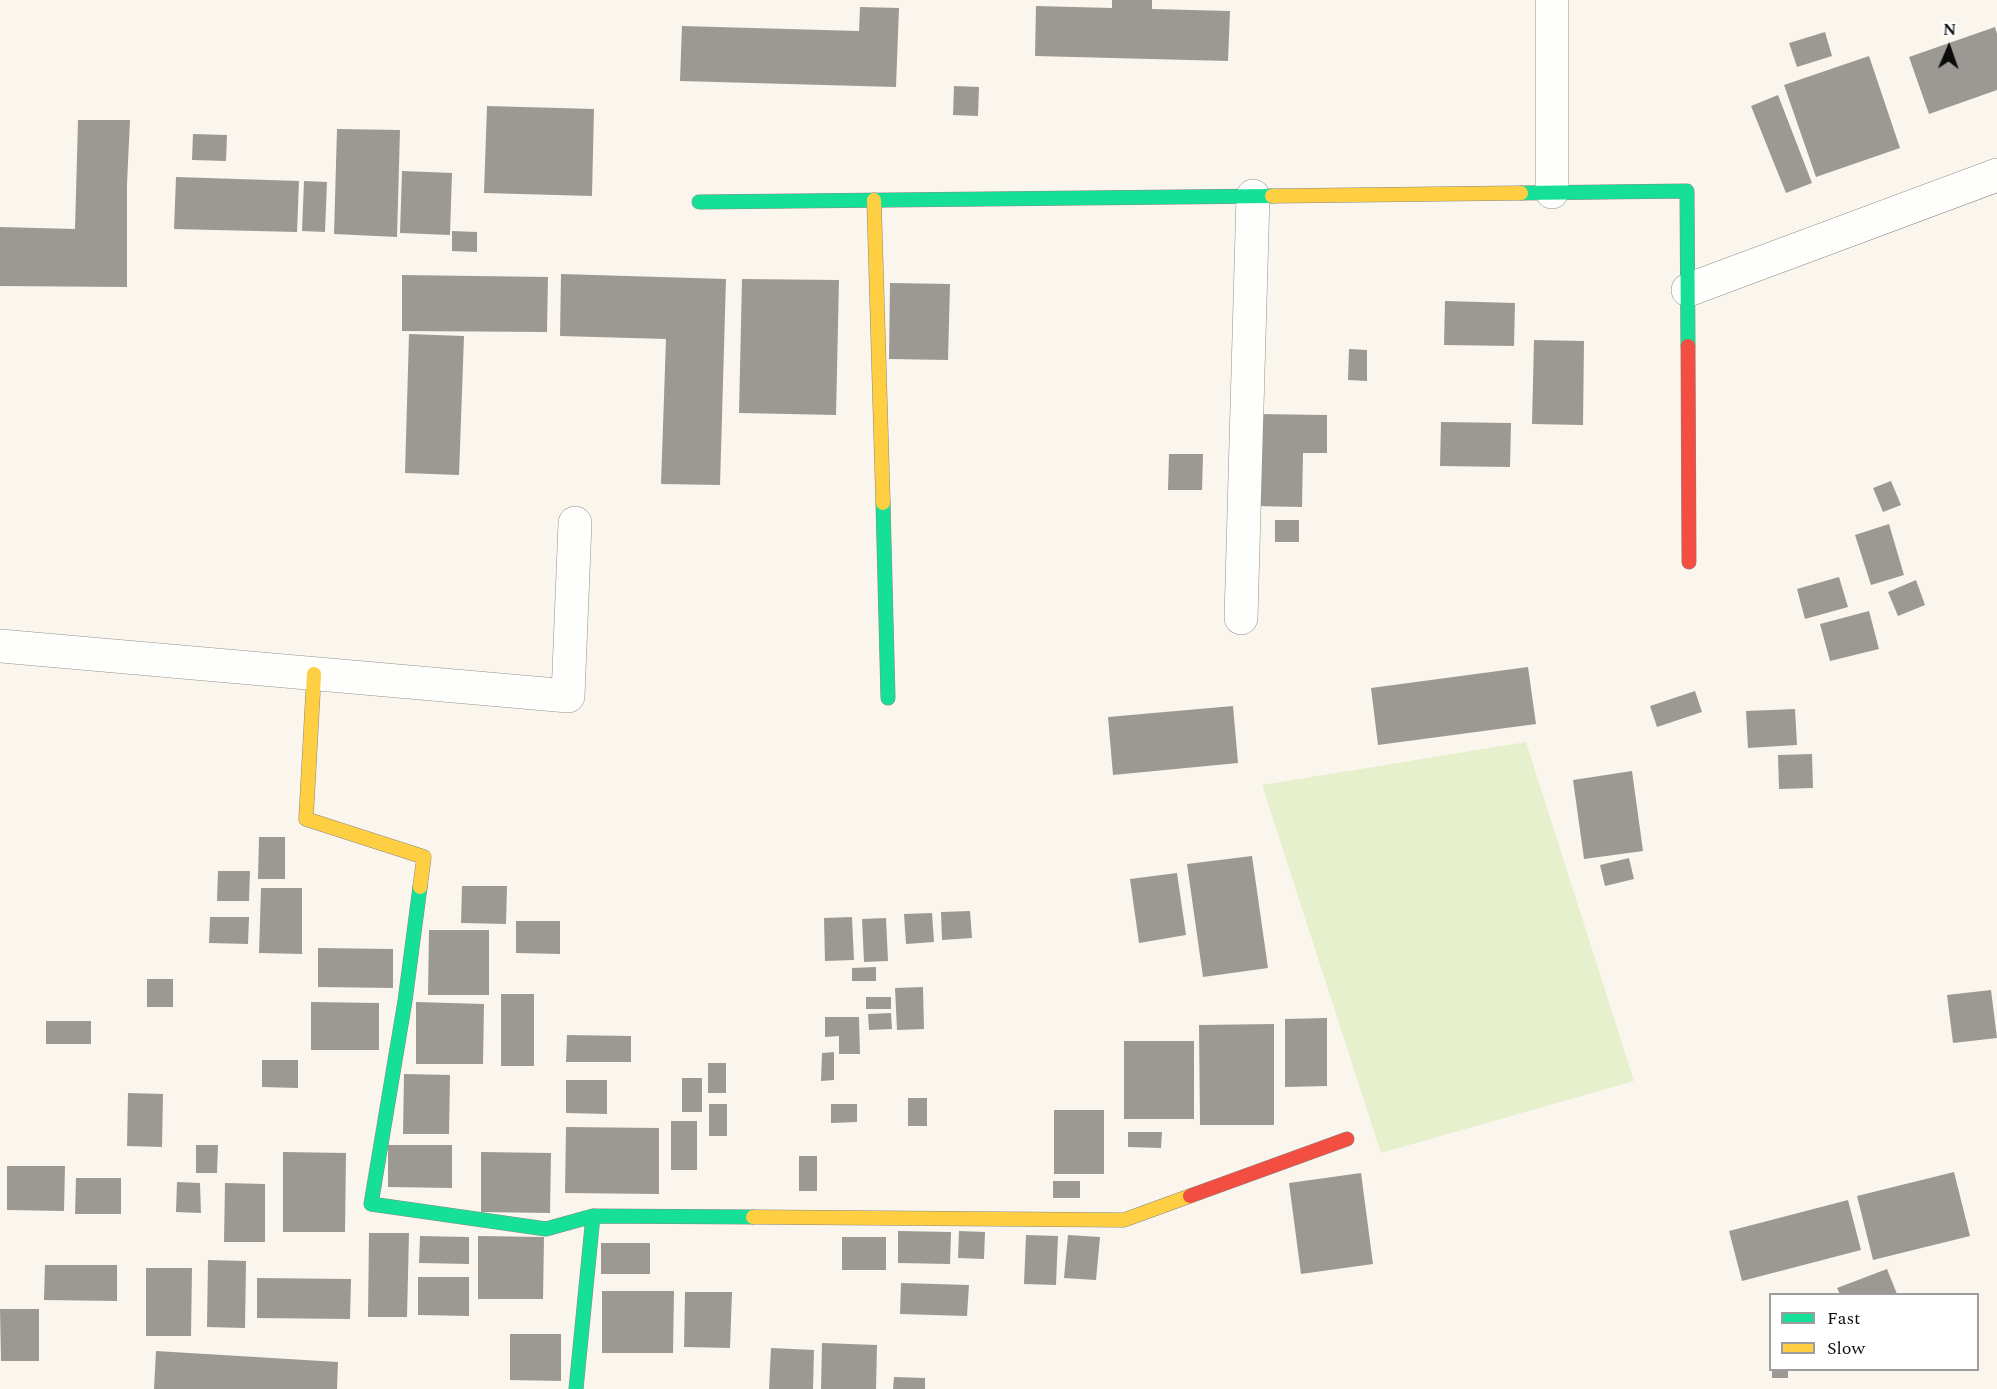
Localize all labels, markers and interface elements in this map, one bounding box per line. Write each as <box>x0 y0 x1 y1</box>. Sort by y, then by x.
north arrow <box>1919 18 1979 78</box>
text: N <box>1943 18 1957 42</box>
legend <box>1769 1293 1979 1371</box>
text: Fast <box>1827 1305 1860 1332</box>
text: Slow <box>1827 1335 1865 1362</box>

